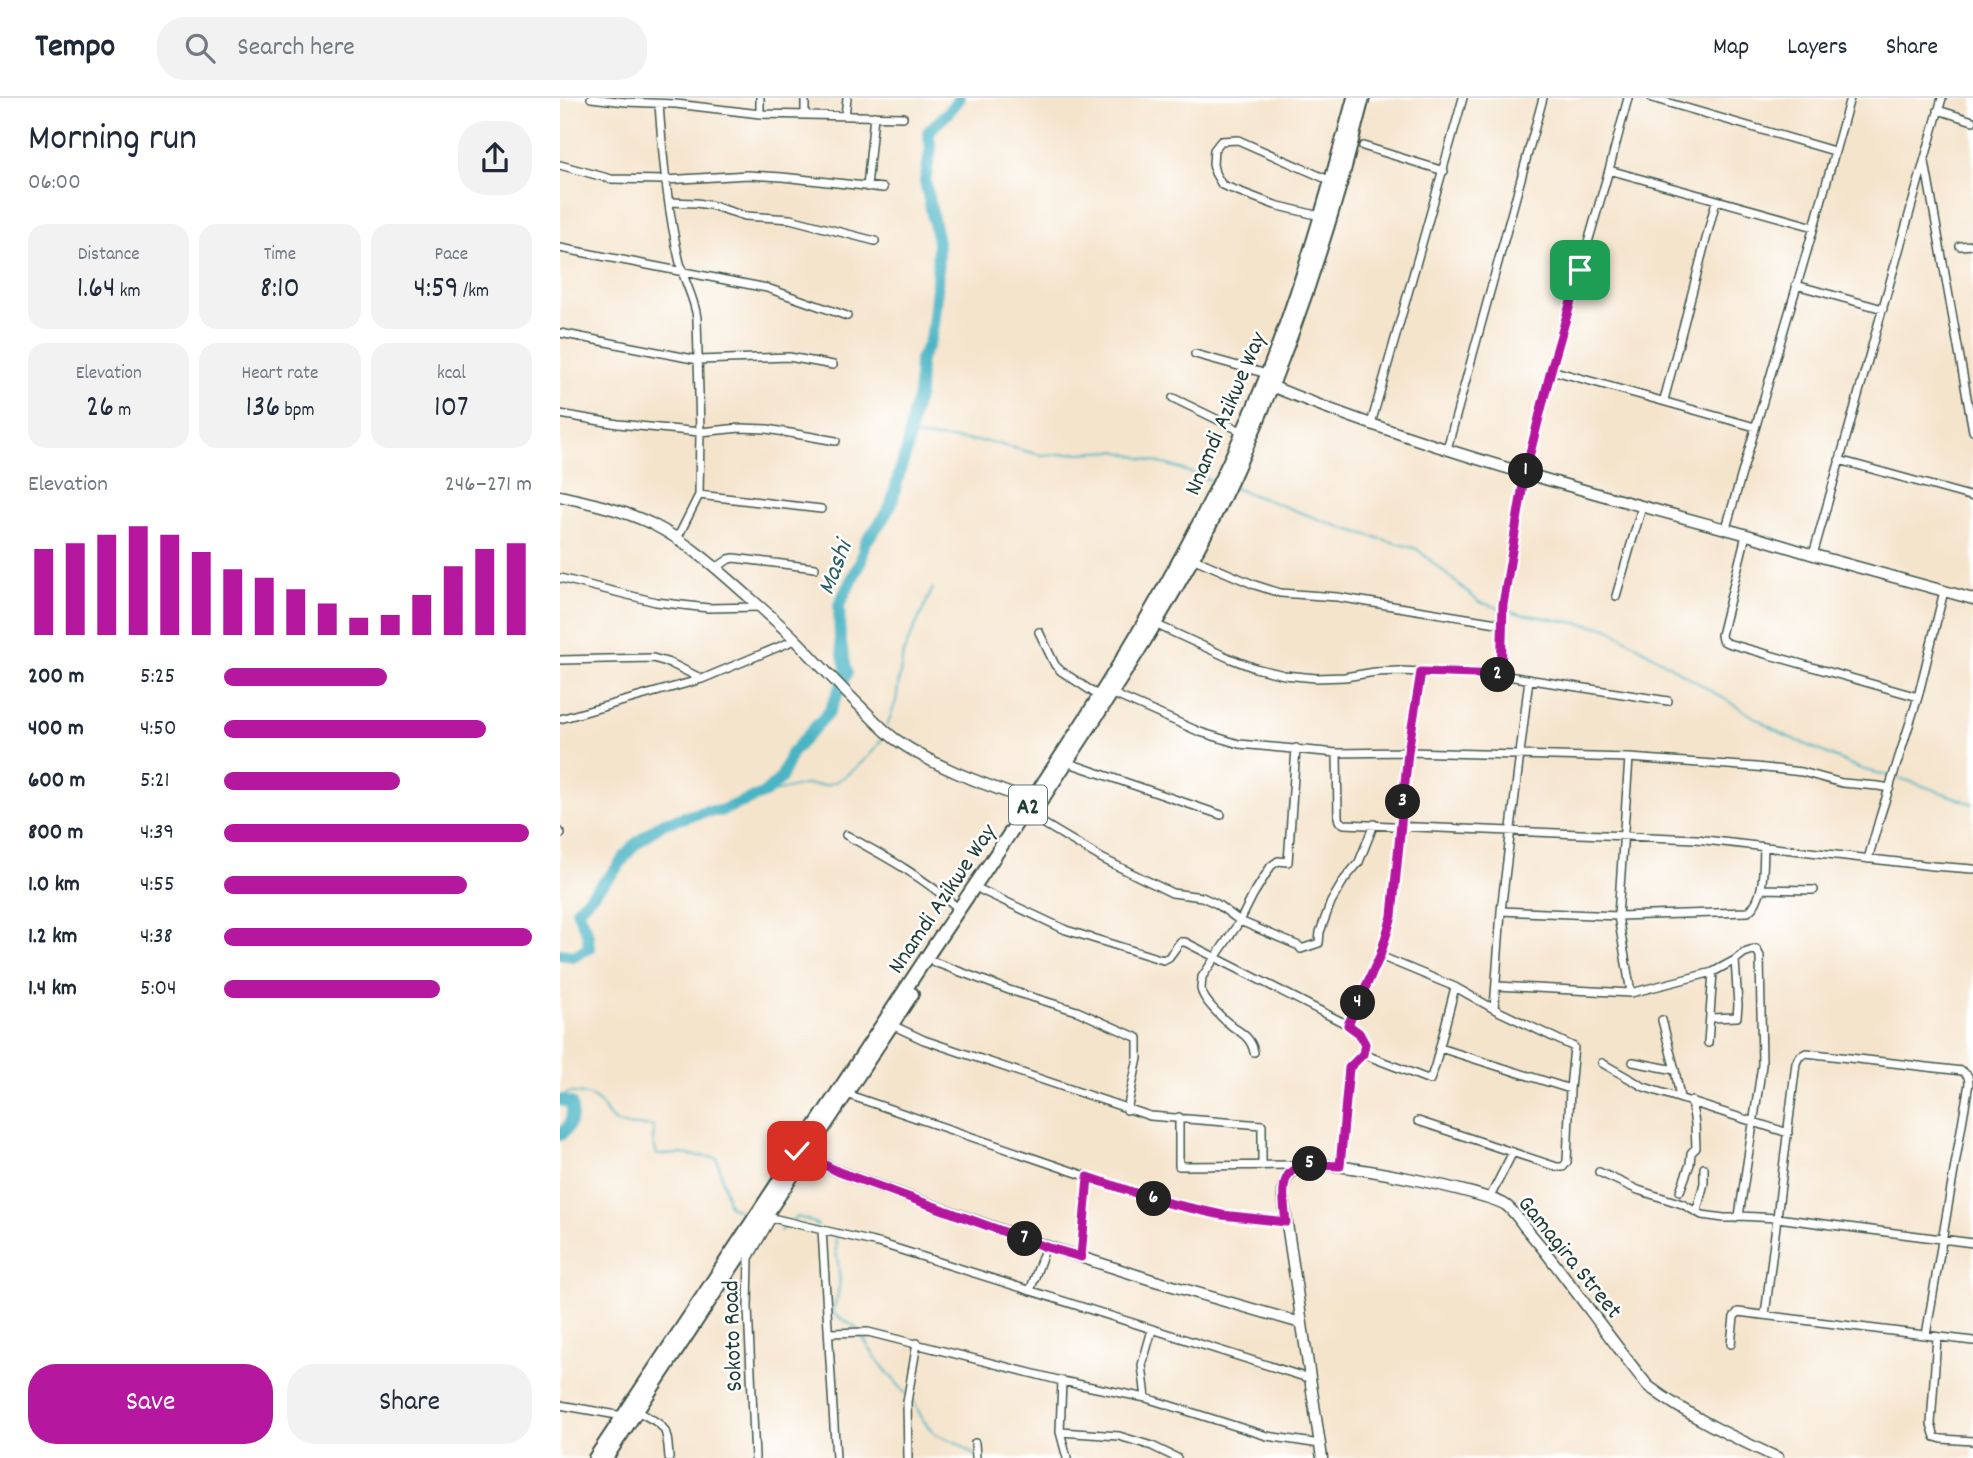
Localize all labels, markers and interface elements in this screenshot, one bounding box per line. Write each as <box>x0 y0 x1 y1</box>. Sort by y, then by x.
search box <box>157 17 647 80</box>
text: Tempo <box>35 25 115 72</box>
icon: search <box>181 29 219 67</box>
text: Search here <box>237 30 355 67</box>
text: Map <box>1713 31 1749 65</box>
text: Layers <box>1787 31 1848 65</box>
text: Share <box>1886 31 1938 65</box>
text: Morning run <box>28 113 197 168</box>
button: share <box>458 121 532 195</box>
text: 06:00 <box>28 167 81 200</box>
pin <box>1550 240 1610 300</box>
text: Distance <box>78 242 140 269</box>
text: Time <box>264 242 296 269</box>
text: Pace <box>435 242 468 269</box>
icon: arrive <box>1561 251 1599 289</box>
text: 1.64 <box>77 269 115 312</box>
text: 8:10 <box>260 269 300 312</box>
text: 4:59 <box>413 269 459 312</box>
text: km <box>115 279 141 306</box>
text: /km <box>459 279 489 306</box>
street label: Nnamdi Azikwe Way <box>1177 326 1277 501</box>
text: Elevation <box>76 361 142 388</box>
text: Heart rate <box>242 361 318 388</box>
text: kcal <box>437 361 466 388</box>
text: 26 <box>86 388 114 431</box>
text: 136 <box>246 388 280 431</box>
text: 107 <box>434 388 469 431</box>
text: m <box>114 398 131 425</box>
text: bpm <box>280 398 314 425</box>
pin: 1 <box>1508 454 1544 488</box>
text: 1 <box>1523 457 1528 484</box>
text: Elevation <box>28 469 108 502</box>
text: 246–271 m <box>445 469 532 502</box>
water label: Mashi <box>809 532 865 601</box>
pin: 2 <box>1480 658 1516 692</box>
text: 200 m <box>28 661 84 694</box>
text: 5:25 <box>140 661 175 694</box>
text: 2 <box>1493 661 1502 688</box>
text: 400 m <box>28 713 84 746</box>
text: 4:50 <box>140 713 177 746</box>
text: 600 m <box>28 765 85 798</box>
text: 5:21 <box>140 765 170 798</box>
pin: 3 <box>1386 784 1420 820</box>
road number: A2 <box>1009 786 1047 824</box>
text: 3 <box>1398 788 1407 815</box>
text: 800 m <box>28 817 83 850</box>
text: 4:39 <box>140 817 174 850</box>
street label: Nnamdi Azikwe Way <box>881 817 1007 982</box>
text: 1.0 km <box>28 869 80 902</box>
text: 4:55 <box>140 869 175 902</box>
text: 1.2 km <box>28 921 77 954</box>
text: 4:38 <box>140 921 173 954</box>
text: 1.4 km <box>28 973 77 1006</box>
text: 5:04 <box>140 973 177 1006</box>
pin: 4 <box>1340 986 1376 1020</box>
text: 4 <box>1354 989 1361 1016</box>
pin <box>767 1121 827 1181</box>
icon: check <box>778 1132 816 1170</box>
pin: 5 <box>1292 1146 1328 1182</box>
text: 5 <box>1305 1150 1314 1177</box>
pin: 6 <box>1136 1182 1172 1216</box>
text: 6 <box>1149 1185 1158 1212</box>
street label: Gamagira Street <box>1508 1189 1629 1327</box>
pin: 7 <box>1008 1222 1042 1256</box>
text: 7 <box>1021 1225 1028 1252</box>
street label: Sokoto Road <box>715 1279 753 1392</box>
button: Save <box>28 1364 273 1444</box>
button: Share <box>287 1364 532 1444</box>

